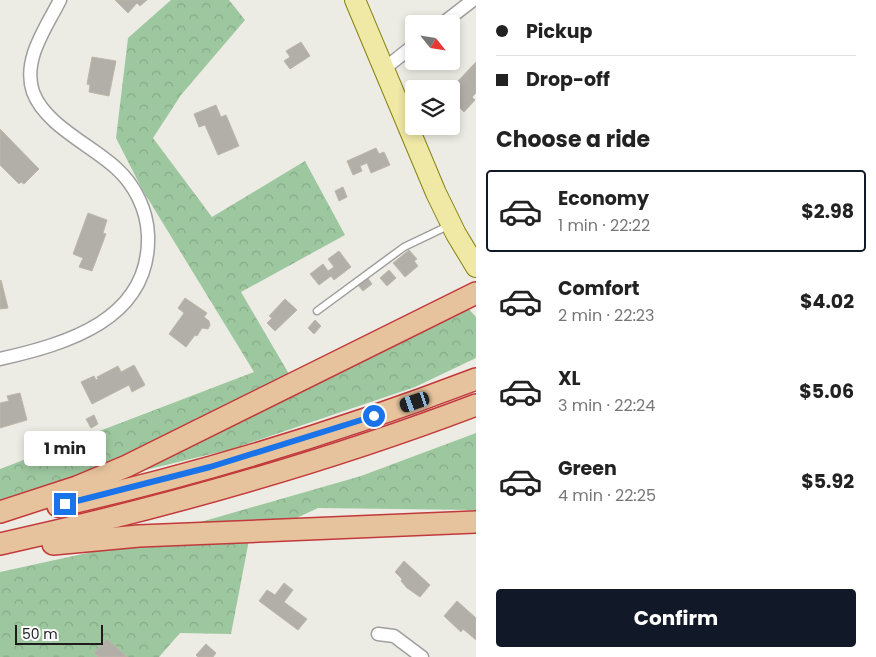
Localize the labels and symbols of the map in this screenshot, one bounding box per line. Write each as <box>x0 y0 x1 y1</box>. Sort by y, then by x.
north arrow <box>405 15 460 70</box>
car <box>398 390 431 414</box>
route start <box>363 405 385 427</box>
callout: 1 min <box>24 432 106 466</box>
route end <box>54 493 76 515</box>
scale bar <box>15 622 102 645</box>

